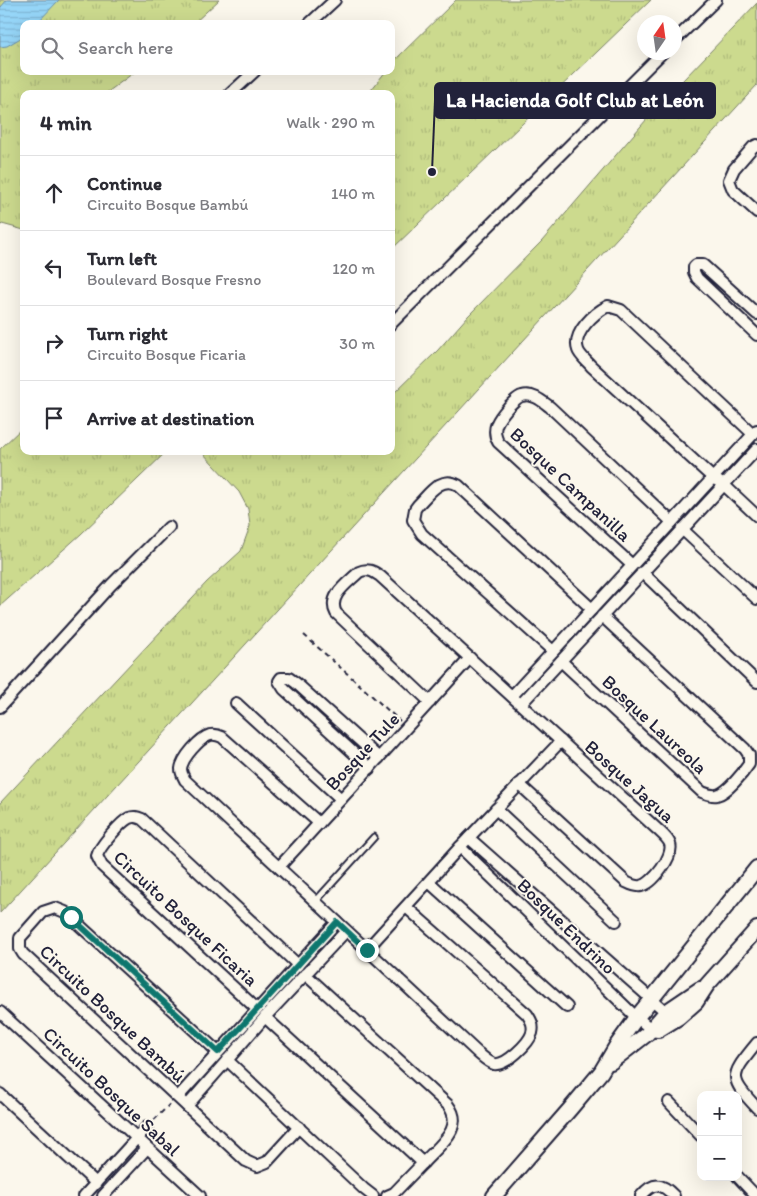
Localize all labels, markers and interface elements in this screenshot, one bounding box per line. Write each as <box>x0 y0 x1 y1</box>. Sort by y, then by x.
north arrow <box>637 15 682 60</box>
search box <box>20 20 395 75</box>
icon: search <box>38 34 66 62</box>
text: Search here <box>78 36 173 59</box>
callout: La Hacienda Golf Club at León <box>435 83 715 118</box>
text: La Hacienda Golf Club at León <box>446 88 705 112</box>
text: 4 min <box>40 110 92 135</box>
text: Walk · 290 m <box>286 113 375 132</box>
text: Continue <box>87 172 162 195</box>
icon: ahead <box>40 179 68 207</box>
text: 140 m <box>331 184 375 203</box>
text: Circuito Bosque Bambú <box>87 195 248 214</box>
text: Turn left <box>87 247 157 270</box>
icon: left <box>40 254 68 282</box>
text: 120 m <box>332 259 375 278</box>
text: Boulevard Bosque Fresno <box>87 270 261 289</box>
text: Turn right <box>87 322 168 345</box>
icon: right <box>40 329 68 357</box>
text: 30 m <box>339 334 375 353</box>
text: Circuito Bosque Ficaria <box>87 345 246 364</box>
icon: arrive <box>40 404 68 432</box>
text: Arrive at destination <box>87 407 254 430</box>
street label: Bosque Campanilla <box>505 422 636 546</box>
street label: Bosque Laureola <box>597 670 712 779</box>
street label: Bosque Tule <box>320 708 404 795</box>
street label: Bosque Jagua <box>580 735 679 828</box>
street label: Circuito Bosque Ficaria <box>109 846 263 991</box>
street label: Bosque Endrino <box>513 874 621 979</box>
route start <box>60 906 83 929</box>
route end <box>356 939 379 962</box>
street label: Circuito Bosque Bambú <box>35 940 191 1087</box>
street label: Circuito Bosque Sabal <box>38 1022 185 1161</box>
map controls <box>697 1091 742 1181</box>
button: + <box>697 1091 742 1136</box>
button: − <box>697 1136 742 1181</box>

